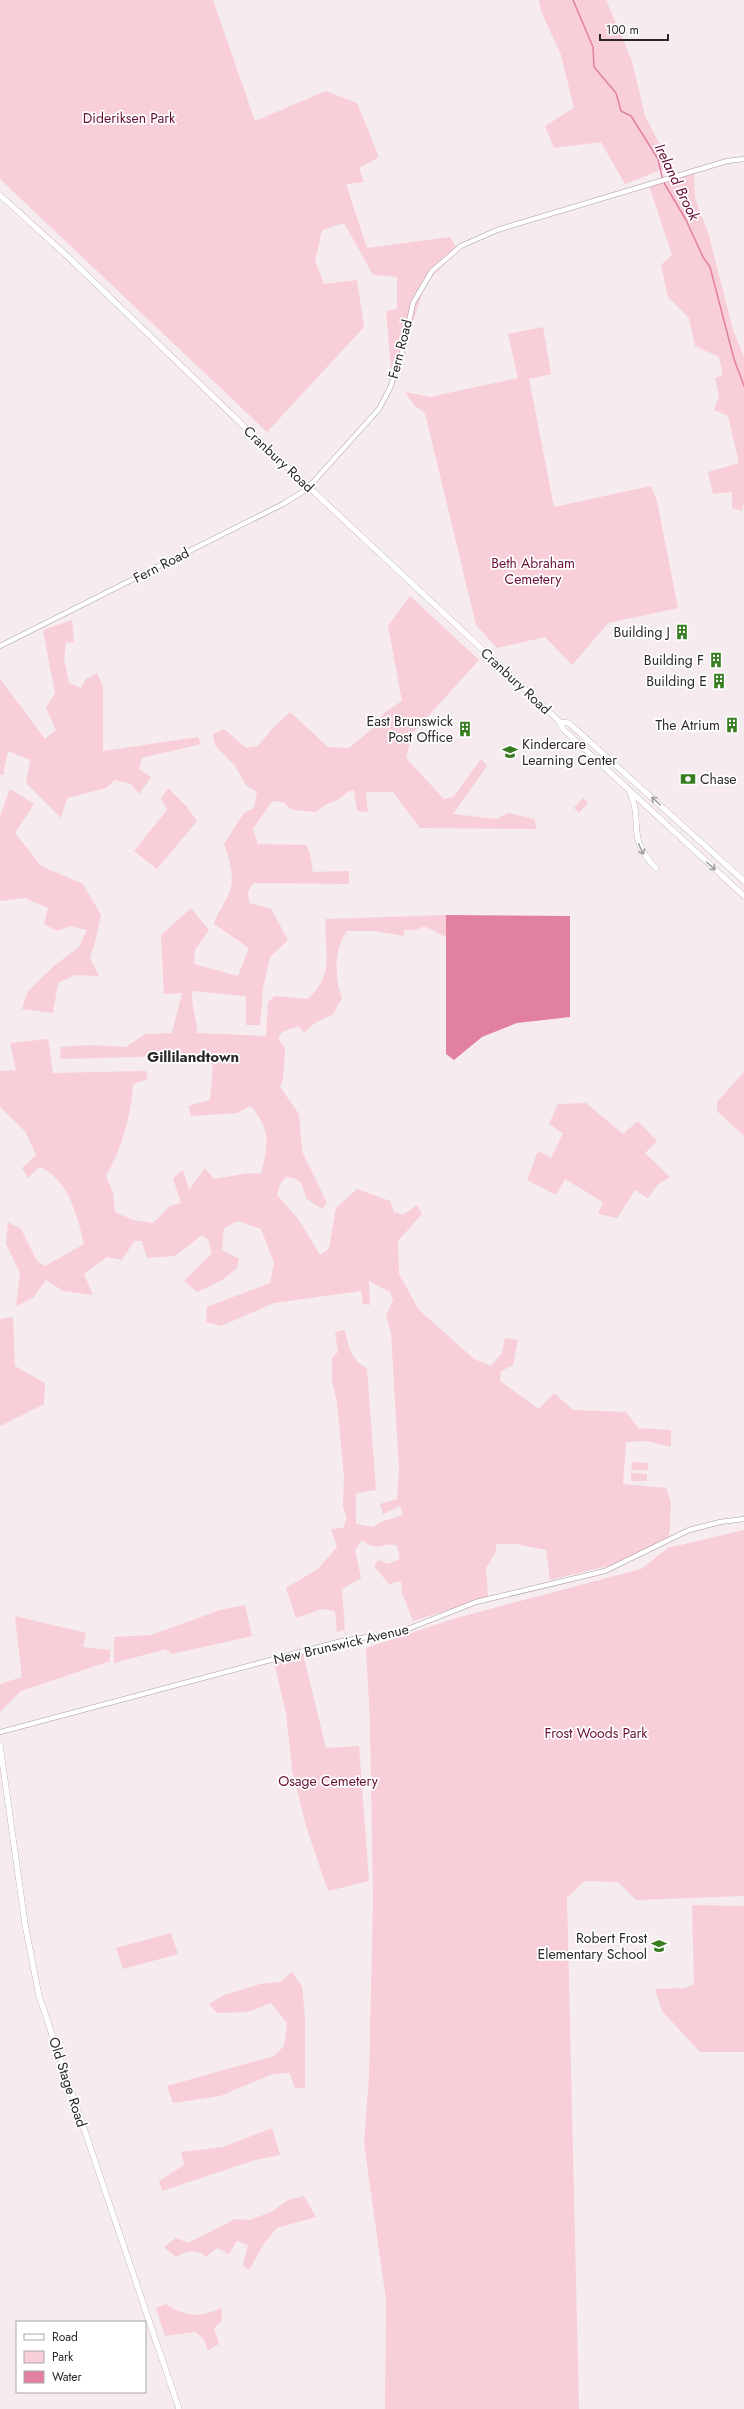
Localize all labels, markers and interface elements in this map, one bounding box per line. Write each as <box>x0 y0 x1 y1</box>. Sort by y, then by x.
scale bar <box>600 16 668 42</box>
text: 100 m <box>606 21 639 39</box>
park label: Dideriksen Park <box>83 108 176 128</box>
water label: Ireland Brook <box>649 140 705 225</box>
street label: Fern Road <box>383 317 417 381</box>
street label: Cranbury Road <box>239 421 319 497</box>
street label: Fern Road <box>130 542 192 588</box>
park label: Beth Abraham Cemetery <box>491 553 575 589</box>
place label: Building J <box>613 622 670 642</box>
building icon: Building J <box>673 623 691 641</box>
street label: Cranbury Road <box>476 643 556 719</box>
place label: Building F <box>644 650 704 670</box>
building icon: Building F <box>707 651 725 669</box>
place label: Building E <box>646 671 707 691</box>
building icon: Building E <box>710 672 728 690</box>
place label: East Brunswick Post Office <box>366 711 454 747</box>
place label: The Atrium <box>655 715 720 735</box>
building icon: The Atrium <box>723 716 741 734</box>
building icon: East Brunswick Post Office <box>456 720 474 738</box>
place label: Kindercare Learning Center <box>522 734 617 770</box>
school or university icon: Kindercare Learning Center <box>501 743 519 761</box>
place label: Chase <box>700 769 737 789</box>
bank icon: Chase <box>679 770 697 788</box>
one-way arrow <box>651 796 661 805</box>
one-way arrow <box>638 843 645 855</box>
one-way arrow <box>705 861 715 870</box>
district label: Gillilandtown <box>147 1046 239 1068</box>
street label: New Brunswick Avenue <box>271 1619 411 1669</box>
park label: Frost Woods Park <box>545 1723 648 1743</box>
park label: Osage Cemetery <box>278 1771 379 1791</box>
place label: Robert Frost Elementary School <box>537 1928 648 1964</box>
school or university icon: Robert Frost Elementary School <box>650 1937 668 1955</box>
street label: Old Stage Road <box>44 2034 92 2130</box>
legend <box>16 2321 146 2393</box>
text: Road <box>52 2328 78 2346</box>
text: Park <box>52 2348 74 2366</box>
text: Water <box>52 2368 83 2386</box>

